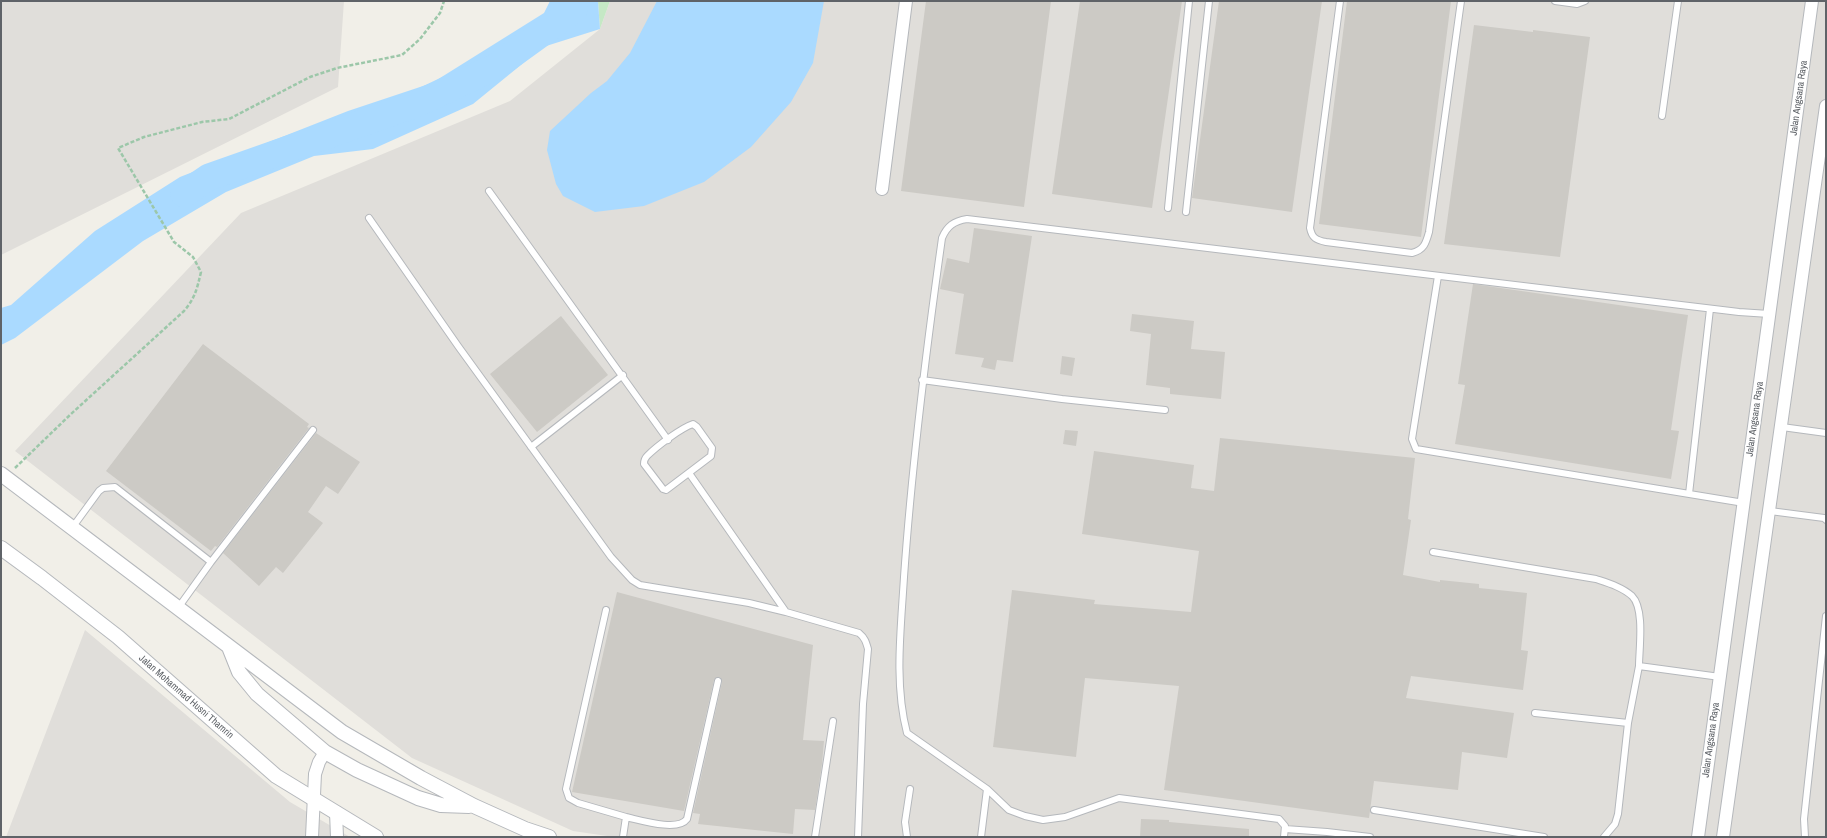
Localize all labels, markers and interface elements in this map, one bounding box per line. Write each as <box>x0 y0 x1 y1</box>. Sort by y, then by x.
street label: Jalan Angsana Raya <box>1788 60 1810 136</box>
street label: Jalan Angsana Raya <box>1744 381 1766 457</box>
street label: Jalan Mohammad Husni Thamrin <box>136 653 236 741</box>
street label: Jalan Angsana Raya <box>1700 702 1722 778</box>

